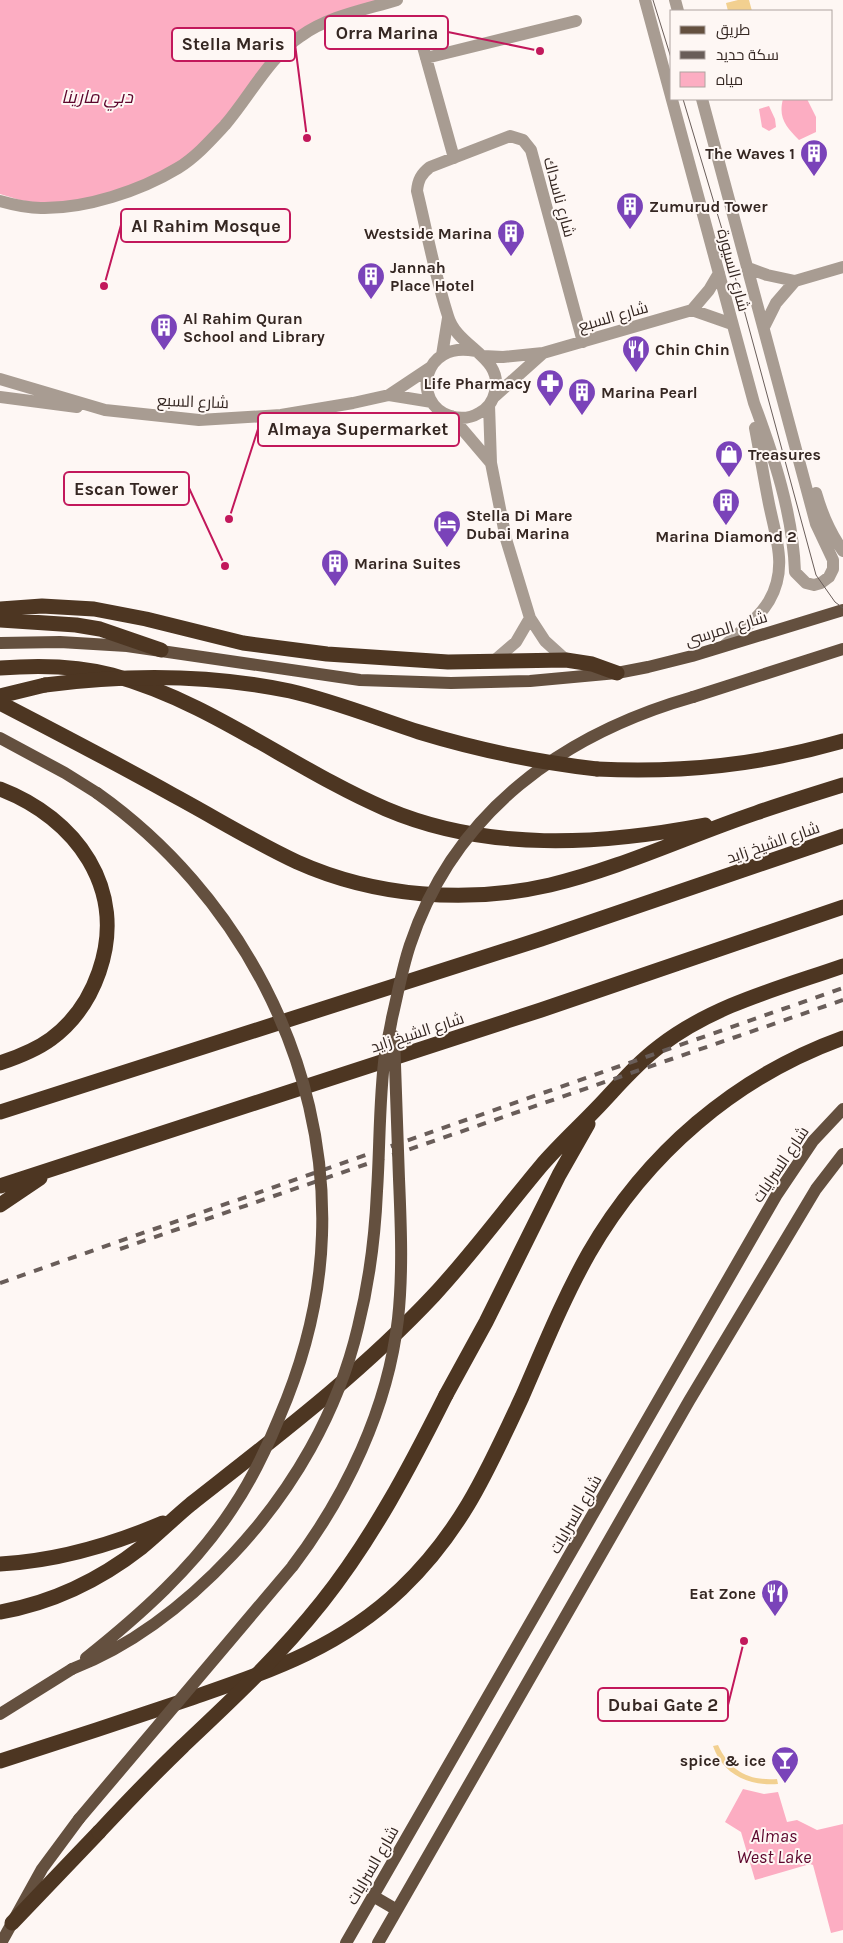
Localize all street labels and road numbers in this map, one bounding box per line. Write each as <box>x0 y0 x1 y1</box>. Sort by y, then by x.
street label: شارع ناسداك <box>538 155 579 240</box>
street label: شارع السيورة <box>711 227 754 314</box>
street label: شارع السبع <box>576 297 651 337</box>
street label: شارع السبع <box>157 391 229 414</box>
street label: شارع المرسى <box>683 607 770 652</box>
street label: شارع الشيخ زايد <box>724 818 823 869</box>
street label: شارع الشيخ زايد <box>368 1008 467 1058</box>
street label: شارع السرايات <box>748 1123 814 1207</box>
street label: شارع السرايات <box>545 1472 607 1558</box>
street label: شارع السرايات <box>342 1823 404 1909</box>

